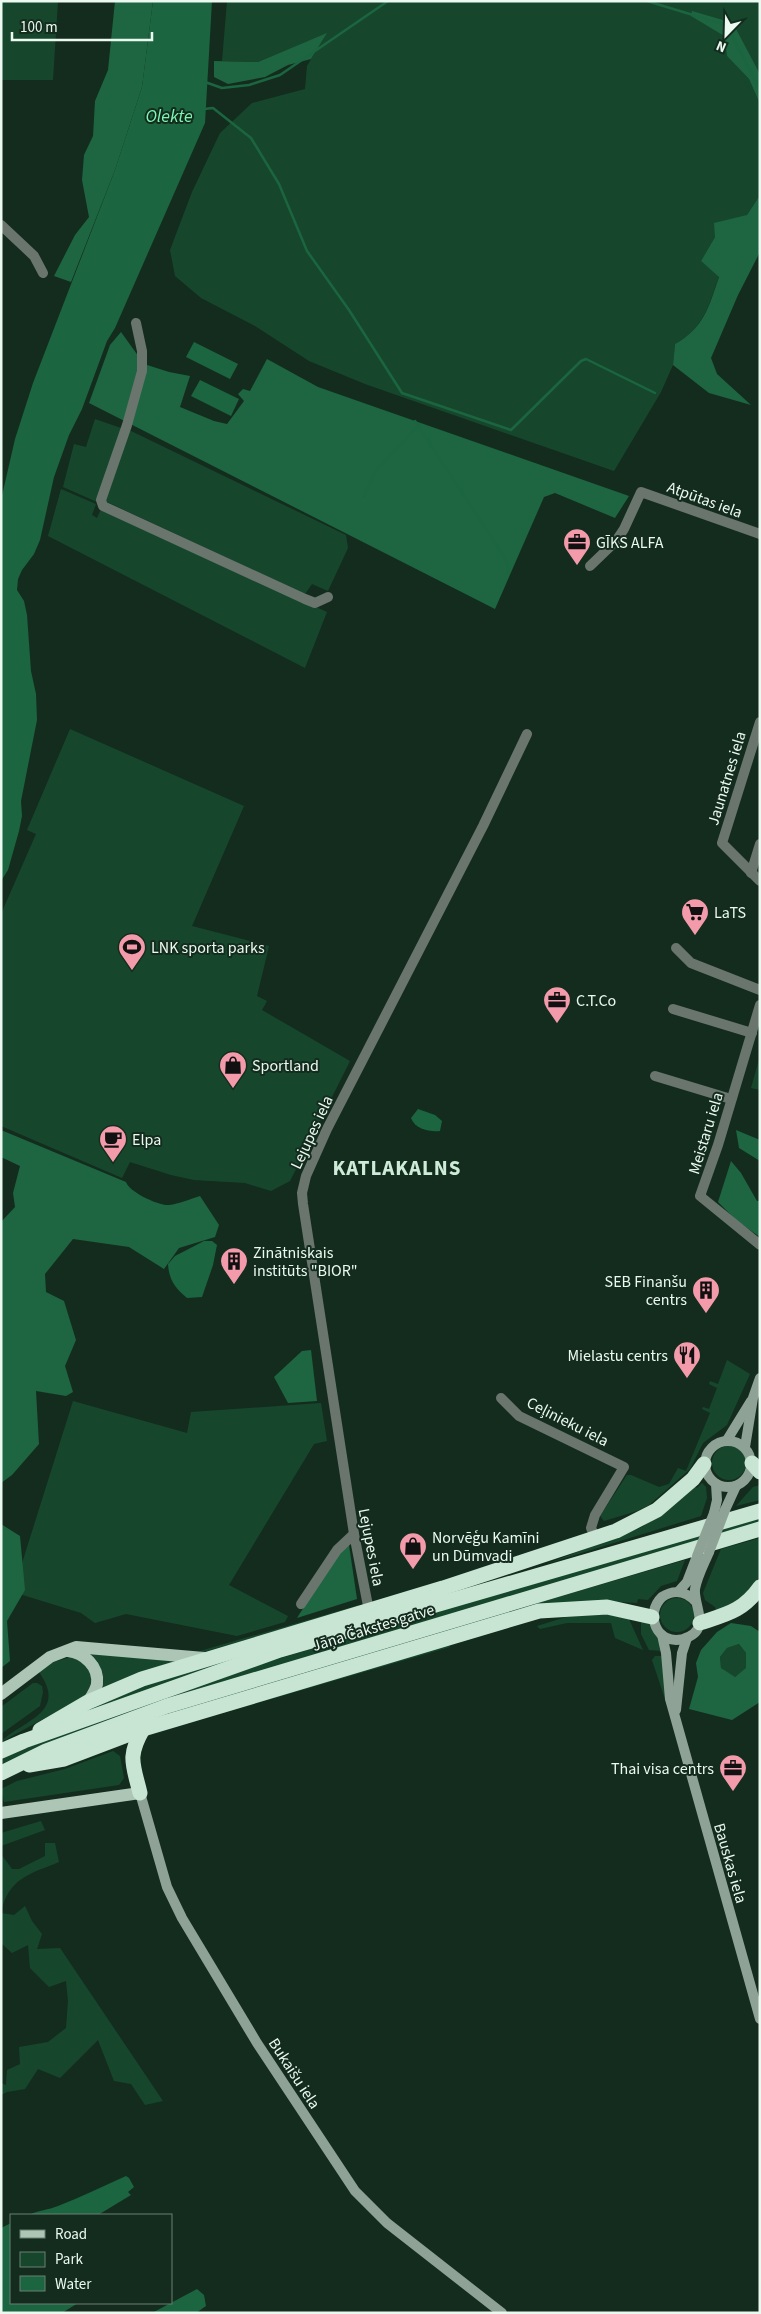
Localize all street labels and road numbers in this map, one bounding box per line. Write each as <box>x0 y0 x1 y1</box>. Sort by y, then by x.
street label: Atpūtas iela <box>664 476 745 524</box>
street label: Jaunatnes iela <box>702 729 752 828</box>
street label: Meistaru iela <box>683 1090 729 1177</box>
street label: Lejupes iela <box>285 1092 339 1173</box>
street label: Ceļinieku iela <box>523 1392 612 1452</box>
street label: Lejupes iela <box>353 1506 389 1588</box>
street label: Jāņa Čakstes gatve <box>310 1599 437 1657</box>
street label: Bauskas iela <box>708 1821 752 1906</box>
street label: Bukaišu iela <box>263 2034 325 2113</box>

